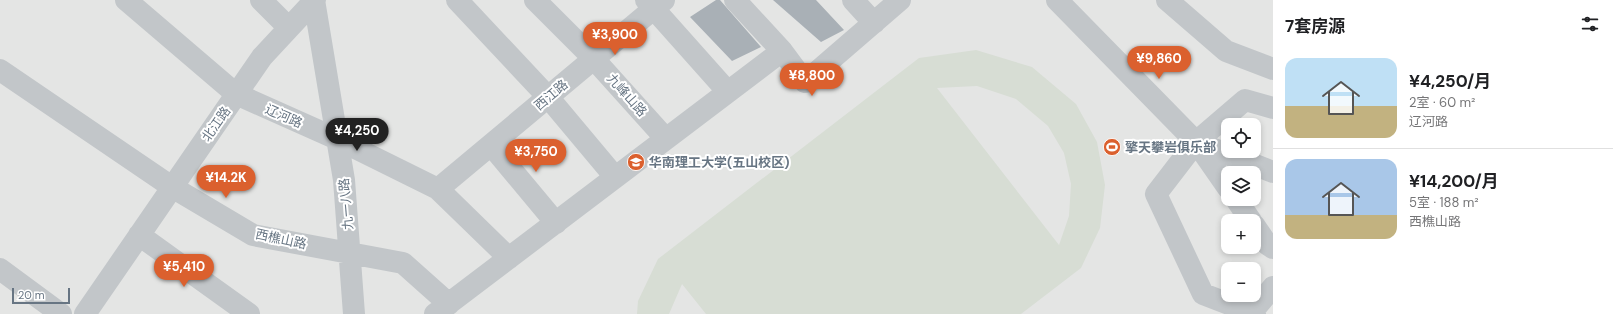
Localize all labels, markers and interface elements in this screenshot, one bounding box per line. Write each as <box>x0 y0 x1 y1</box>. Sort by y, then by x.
icon: filters <box>1579 13 1601 35</box>
text: 7套房源 <box>1285 15 1345 37</box>
pin: ¥3,900 <box>582 22 648 56</box>
text: ¥3,900 <box>592 26 638 43</box>
pin: ¥9,860 <box>1126 46 1192 80</box>
text: ¥9,860 <box>1136 50 1182 67</box>
pin: ¥8,800 <box>779 63 845 97</box>
text: ¥8,800 <box>789 67 835 84</box>
street label: 九峰山路 <box>603 70 651 120</box>
text: ¥4,250/月 <box>1409 70 1491 92</box>
icon: home <box>1317 74 1365 122</box>
street label: 西江路 <box>531 76 571 114</box>
text: 2室 · 60 m² <box>1409 94 1475 111</box>
street label: 辽河路 <box>263 100 305 132</box>
street label: 北江路 <box>198 103 234 145</box>
text: 辽河路 <box>1409 113 1448 130</box>
pin: ¥4,250 <box>324 118 390 152</box>
map controls <box>1221 118 1261 302</box>
button: locate <box>1221 118 1261 158</box>
text: ¥4,250 <box>335 122 379 139</box>
sports icon: 擎天攀岩俱乐部 <box>1102 137 1122 157</box>
pin: ¥3,750 <box>503 139 569 173</box>
place label: 擎天攀岩俱乐部 <box>1125 139 1216 156</box>
text: ¥3,750 <box>514 143 558 160</box>
school or university icon: 华南理工大学(五山校区) <box>626 152 646 172</box>
place label: 华南理工大学(五山校区) <box>649 154 790 171</box>
pin: ¥14.2K <box>193 165 259 199</box>
button: layers <box>1221 166 1261 206</box>
text: ¥14.2K <box>206 169 246 186</box>
text: ¥14,200/月 <box>1409 170 1499 192</box>
icon: home <box>1317 175 1365 223</box>
street label: 九一八路 <box>335 177 357 231</box>
text: 5室 · 188 m² <box>1409 194 1479 211</box>
text: 西樵山路 <box>1409 213 1461 230</box>
button: + <box>1221 214 1261 254</box>
street label: 西樵山路 <box>254 225 308 253</box>
pin: ¥5,410 <box>151 254 217 288</box>
text: ¥5,410 <box>163 258 205 275</box>
button: − <box>1221 262 1261 302</box>
scale bar <box>12 286 70 305</box>
text: 20 m <box>18 288 44 302</box>

